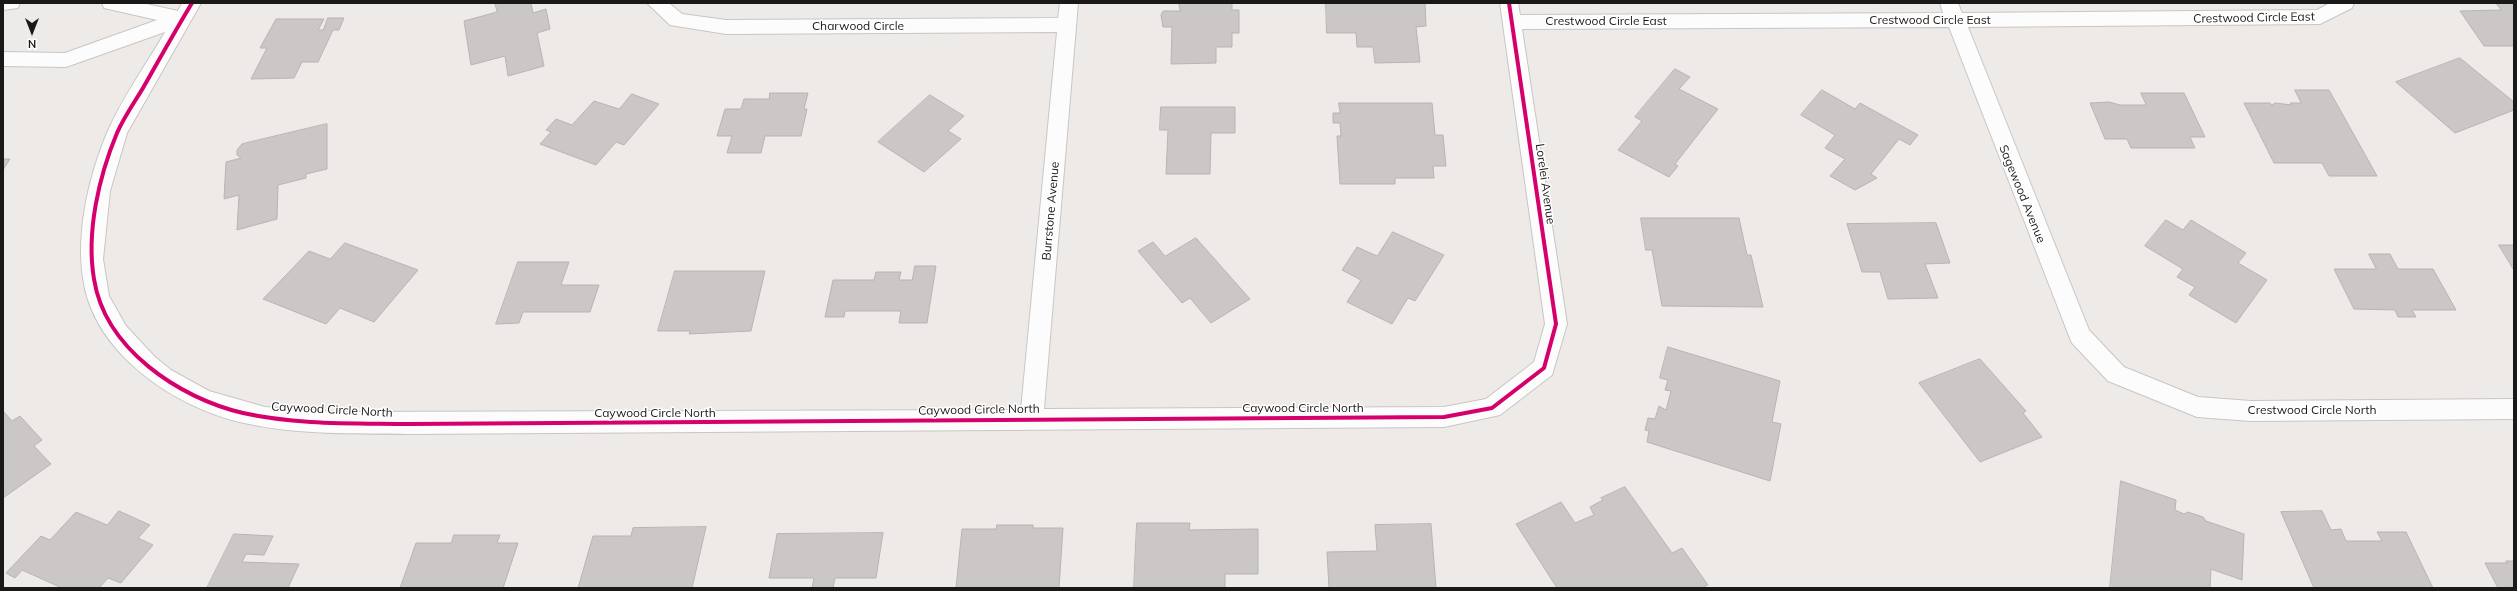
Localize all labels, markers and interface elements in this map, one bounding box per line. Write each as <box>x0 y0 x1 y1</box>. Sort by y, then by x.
street label: Crestwood Circle East <box>2193 10 2315 26</box>
north arrow <box>12 12 52 52</box>
street label: Crestwood Circle East <box>1869 13 1991 27</box>
street label: Crestwood Circle East <box>1545 14 1667 28</box>
street label: Charwood Circle <box>812 19 904 33</box>
text: N <box>28 37 36 51</box>
street label: Lorelei Avenue <box>1532 143 1558 225</box>
street label: Sagewood Avenue <box>1996 143 2048 245</box>
street label: Burrstone Avenue <box>1040 161 1062 261</box>
street label: Caywood Circle North <box>271 400 393 420</box>
street label: Caywood Circle North <box>1242 401 1364 415</box>
street label: Caywood Circle North <box>918 402 1040 418</box>
street label: Crestwood Circle North <box>2247 403 2377 417</box>
street label: Caywood Circle North <box>594 406 716 420</box>

